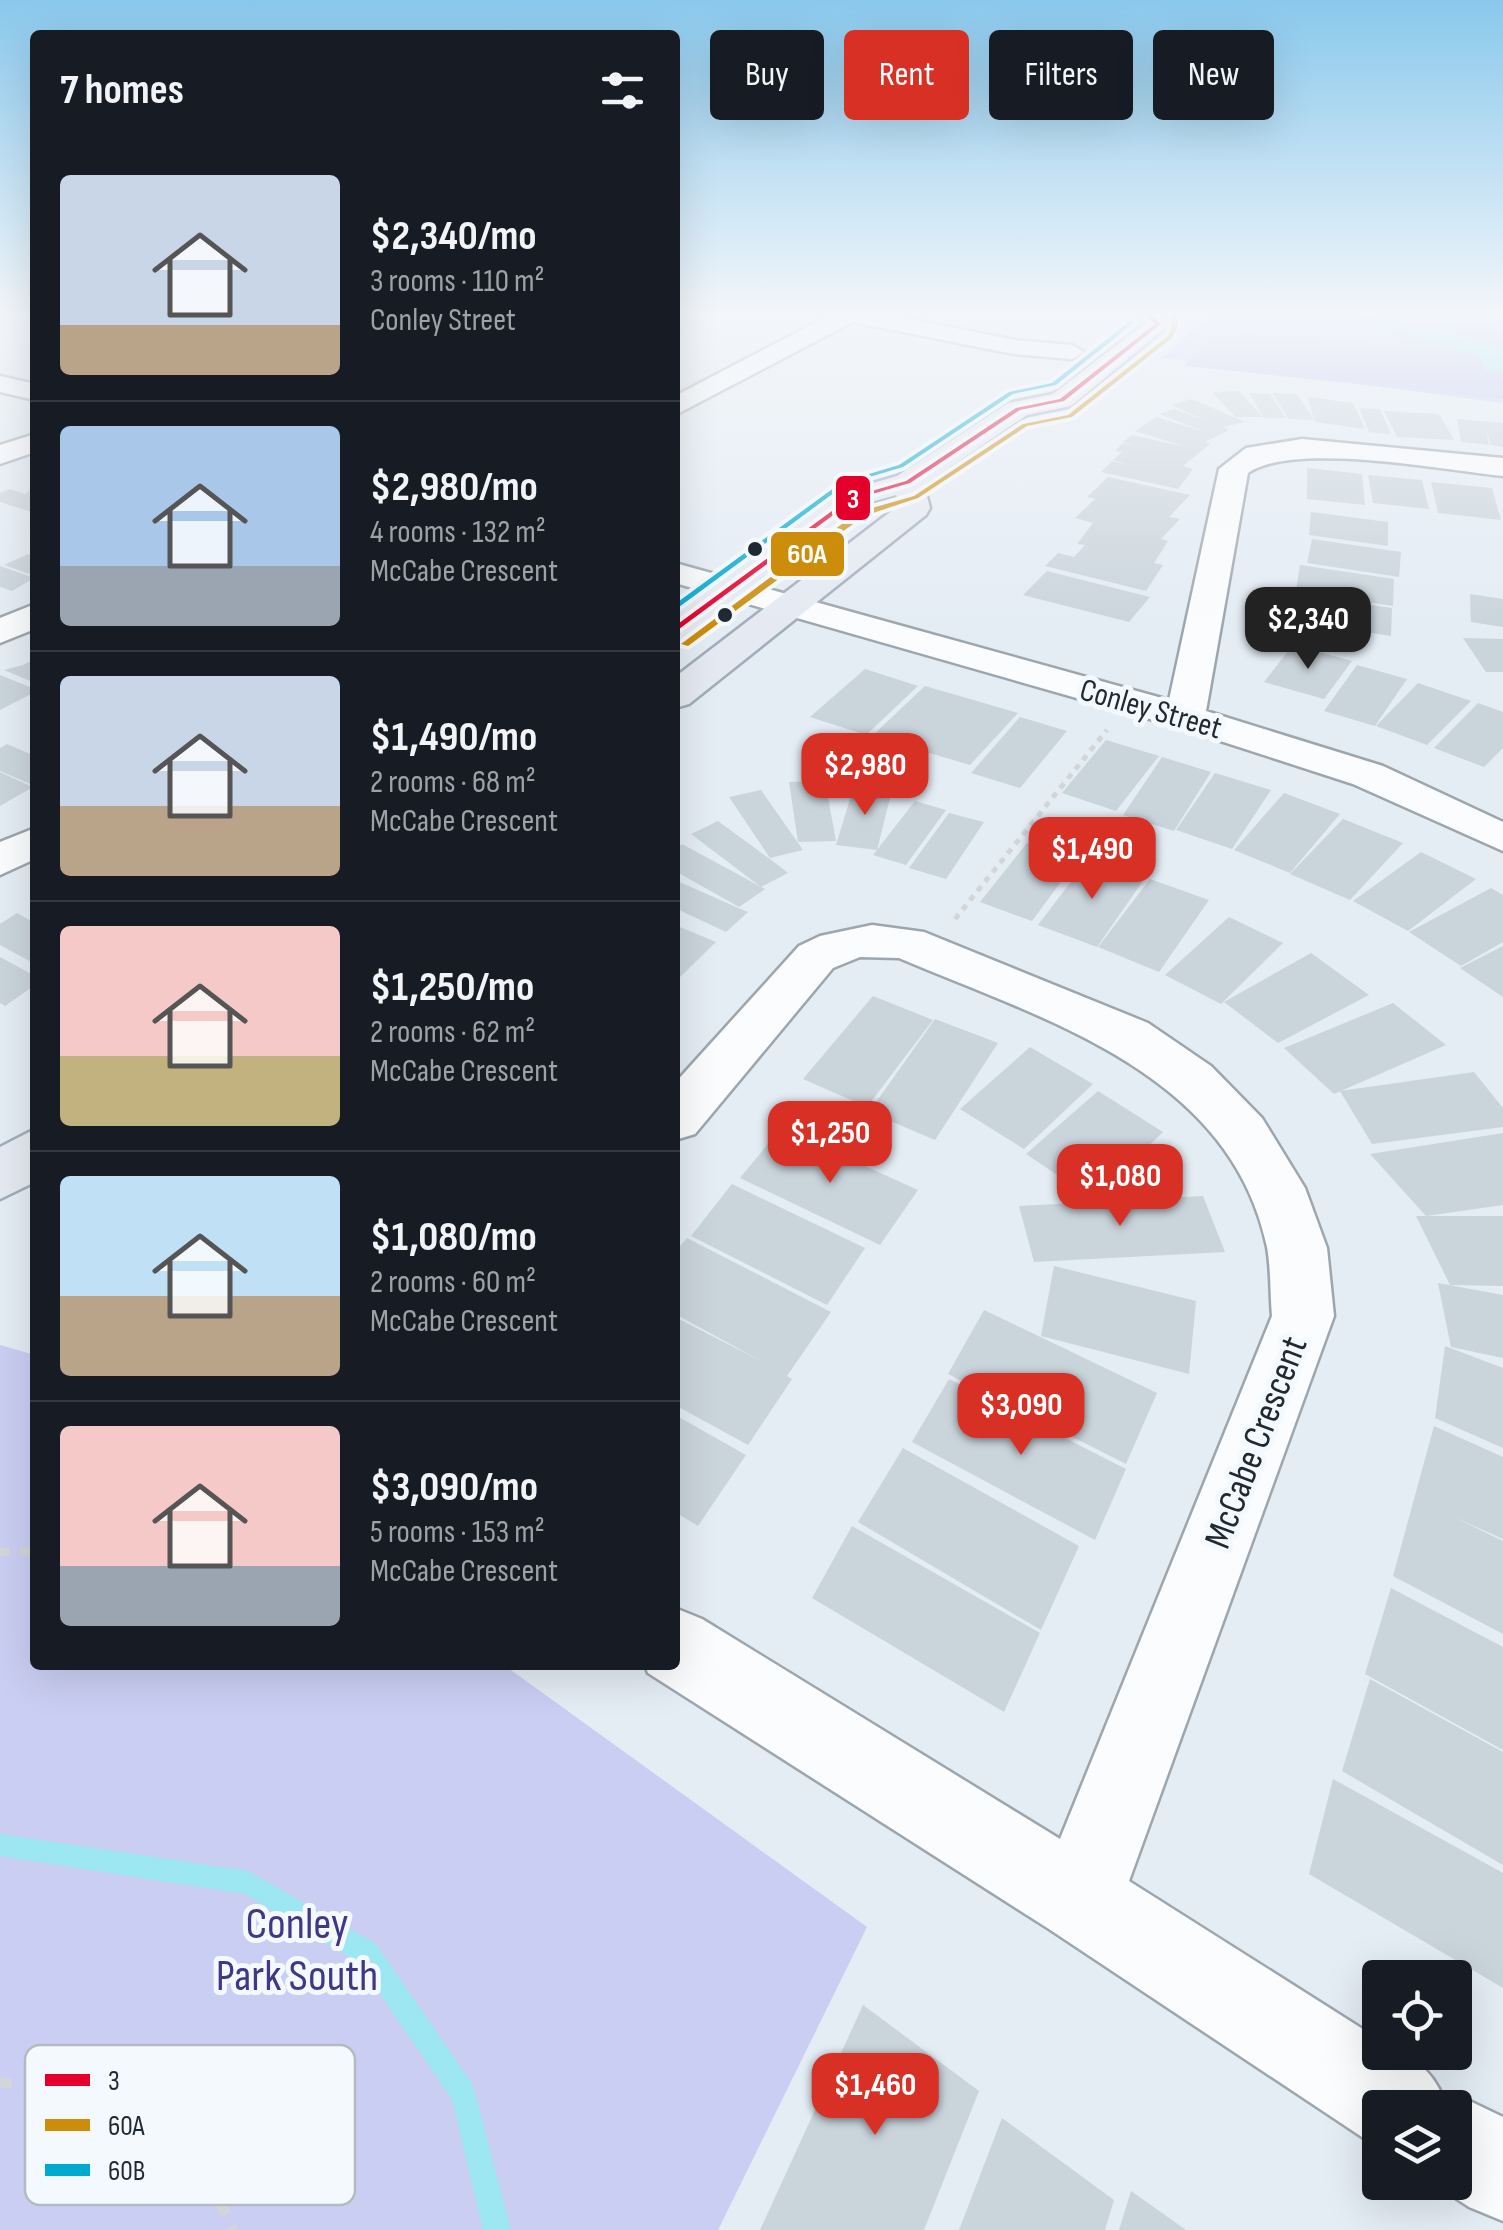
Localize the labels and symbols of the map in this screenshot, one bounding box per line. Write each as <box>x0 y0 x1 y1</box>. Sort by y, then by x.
line badge: 3 <box>834 474 872 522</box>
text: 3 <box>847 483 859 516</box>
line badge: 60A <box>769 530 846 578</box>
text: 60A <box>787 538 827 571</box>
unlabelled marker <box>745 539 765 559</box>
pin: $2,340 <box>1227 587 1389 672</box>
unlabelled marker <box>715 605 735 625</box>
street label: Conley Street <box>1075 671 1226 748</box>
pin: $2,980 <box>784 733 946 818</box>
pin: $1,490 <box>1011 817 1173 902</box>
pin: $1,250 <box>749 1101 911 1186</box>
pin: $1,080 <box>1039 1144 1201 1229</box>
street label: McCabe Crescent <box>1195 1330 1317 1555</box>
pin: $3,090 <box>940 1373 1102 1458</box>
park label: Conley Park South <box>216 1897 378 2004</box>
legend <box>25 2045 355 2205</box>
pin: $1,460 <box>794 2053 956 2138</box>
text: 3 <box>108 2065 120 2098</box>
text: 60A <box>108 2110 146 2143</box>
text: 60B <box>108 2155 145 2188</box>

